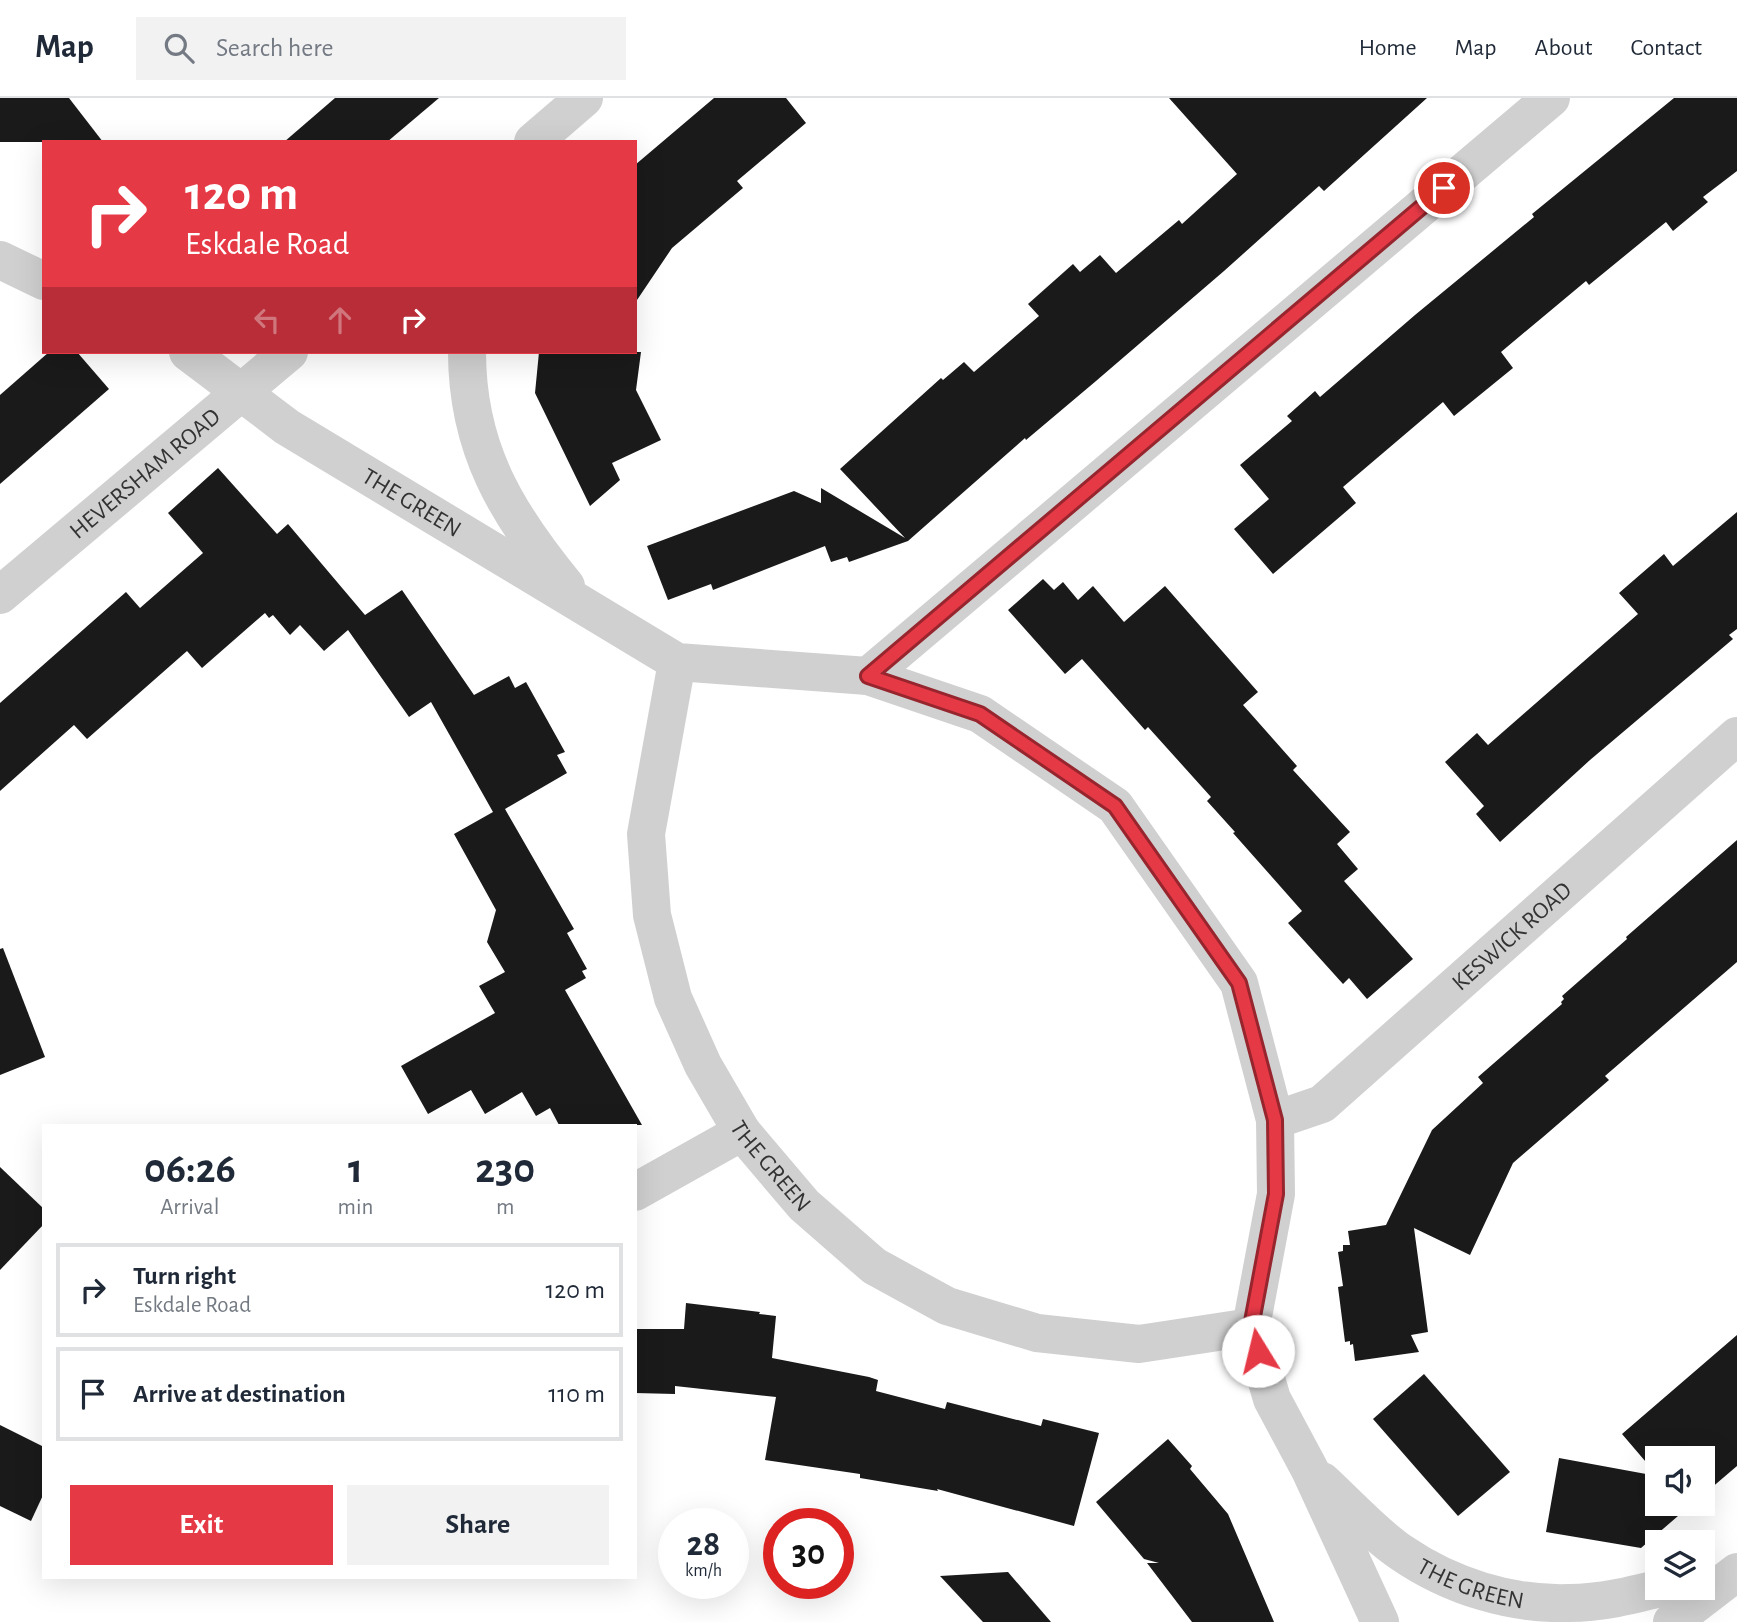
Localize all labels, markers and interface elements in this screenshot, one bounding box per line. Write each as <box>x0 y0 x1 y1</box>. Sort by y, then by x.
search box <box>136 17 626 80</box>
icon: search <box>160 29 198 67</box>
text: Map <box>35 31 94 64</box>
text: Search here <box>216 35 334 61</box>
text: Home <box>1359 36 1417 60</box>
text: Map <box>1455 36 1497 60</box>
text: About <box>1535 36 1592 60</box>
text: Contact <box>1630 36 1702 60</box>
pin <box>1414 158 1474 218</box>
icon: right <box>70 168 161 259</box>
icon: arrive <box>1425 169 1463 207</box>
text: 120 m <box>185 170 298 219</box>
text: Eskdale Road <box>185 228 349 260</box>
icon: left <box>248 301 286 339</box>
icon: ahead <box>321 301 359 339</box>
icon: right <box>394 301 432 339</box>
street label: HEVERSHAM ROAD <box>65 404 225 544</box>
street label: THE GREEN <box>358 464 465 542</box>
street label: KESWICK ROAD <box>1448 878 1576 996</box>
street label: THE GREEN <box>725 1117 815 1217</box>
text: 06:26 <box>144 1148 236 1190</box>
text: 1 <box>348 1148 363 1190</box>
text: 230 <box>475 1148 535 1190</box>
text: Arrival <box>160 1196 219 1219</box>
text: min <box>338 1196 373 1219</box>
text: m <box>496 1196 514 1219</box>
text: Turn right <box>133 1263 236 1289</box>
icon: right <box>74 1271 112 1309</box>
text: 120 m <box>545 1277 605 1303</box>
text: Eskdale Road <box>133 1294 251 1317</box>
position arrow <box>1221 1314 1295 1388</box>
icon: arrive <box>74 1375 112 1413</box>
text: Arrive at destination <box>133 1381 346 1407</box>
text: 110 m <box>548 1381 605 1407</box>
map controls <box>1645 1446 1715 1600</box>
button: sound <box>1645 1446 1715 1516</box>
button: Exit <box>70 1485 333 1565</box>
button: Share <box>347 1485 609 1565</box>
speed limit sign: 30 <box>763 1508 854 1599</box>
text: 28 <box>687 1527 720 1562</box>
button: layers <box>1645 1530 1715 1600</box>
street label: THE GREEN <box>1413 1555 1526 1613</box>
text: km/h <box>685 1562 722 1580</box>

